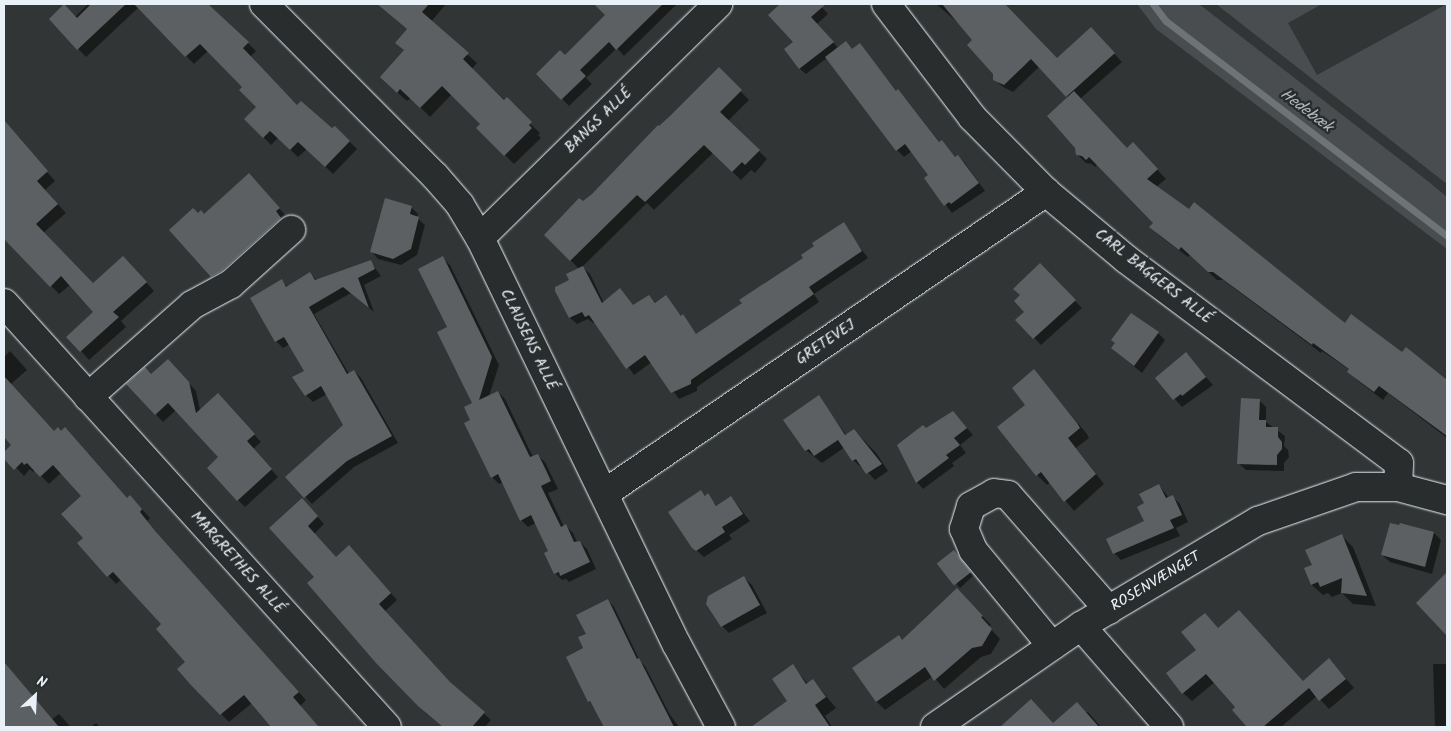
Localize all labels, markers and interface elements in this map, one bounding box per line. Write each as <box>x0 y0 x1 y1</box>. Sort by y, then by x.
street label: BANGS ALLÉ <box>562 85 636 157</box>
water label: Hedebæk <box>1276 85 1336 137</box>
street label: CARL BAGGERS ALLÉ <box>1091 226 1215 328</box>
street label: CLAUSENS ALLÉ <box>496 286 560 394</box>
street label: GRETEVEJ <box>793 317 859 369</box>
street label: MARGRETHES ALLÉ <box>186 508 288 618</box>
street label: ROSENVÆNGET <box>1108 548 1204 616</box>
north arrow <box>10 671 60 721</box>
text: N <box>33 671 50 694</box>

